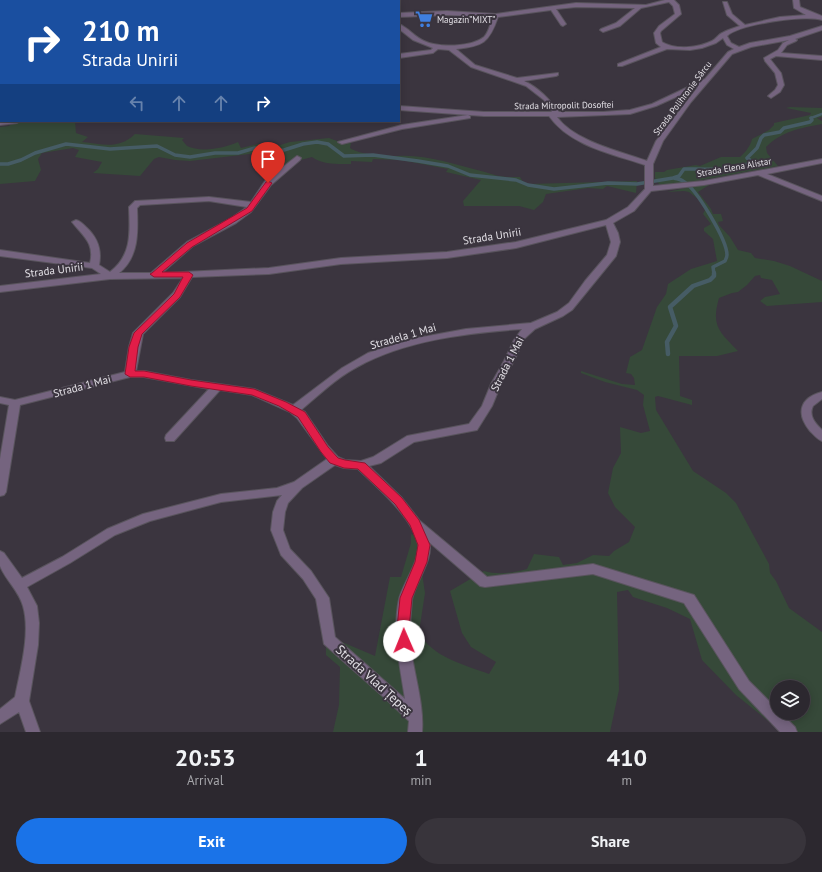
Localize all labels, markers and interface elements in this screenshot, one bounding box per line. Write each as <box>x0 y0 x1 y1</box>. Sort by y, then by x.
supermarket icon: Magazin”MIXT” <box>414 9 434 29</box>
text: 210 m <box>82 12 159 49</box>
place label: Magazin”MIXT” <box>437 14 495 25</box>
icon: right <box>16 16 68 68</box>
text: Strada Unirii <box>82 48 178 71</box>
street label: Strada Polihronie Sârcu <box>651 59 714 137</box>
icon: left <box>126 92 148 114</box>
icon: ahead <box>168 92 190 114</box>
icon: ahead <box>210 92 232 114</box>
icon: right <box>252 92 274 114</box>
street label: Strada Mitropolit Dosoftei <box>514 99 614 111</box>
pin <box>251 142 285 183</box>
icon: arrive <box>257 148 279 170</box>
street label: Strada Elena Alistar <box>696 155 772 179</box>
street label: Strada Unirii <box>462 224 522 248</box>
street label: Strada Unirii <box>24 259 84 281</box>
street label: Stradela 1 Mai <box>368 320 438 352</box>
street label: Strada 1 Mai <box>487 334 527 394</box>
street label: Strada 1 Mai <box>52 372 112 400</box>
position arrow <box>383 620 425 662</box>
street label: Strada Vlad Țepeș <box>332 641 416 719</box>
map controls <box>770 680 810 720</box>
button: layers <box>770 680 810 720</box>
text: 20:53 <box>175 742 236 773</box>
text: 1 <box>414 742 428 773</box>
text: 410 <box>606 742 647 773</box>
text: Arrival <box>187 772 223 789</box>
text: min <box>410 772 432 789</box>
text: m <box>622 772 632 789</box>
button: Exit <box>16 818 407 864</box>
button: Share <box>415 818 806 864</box>

